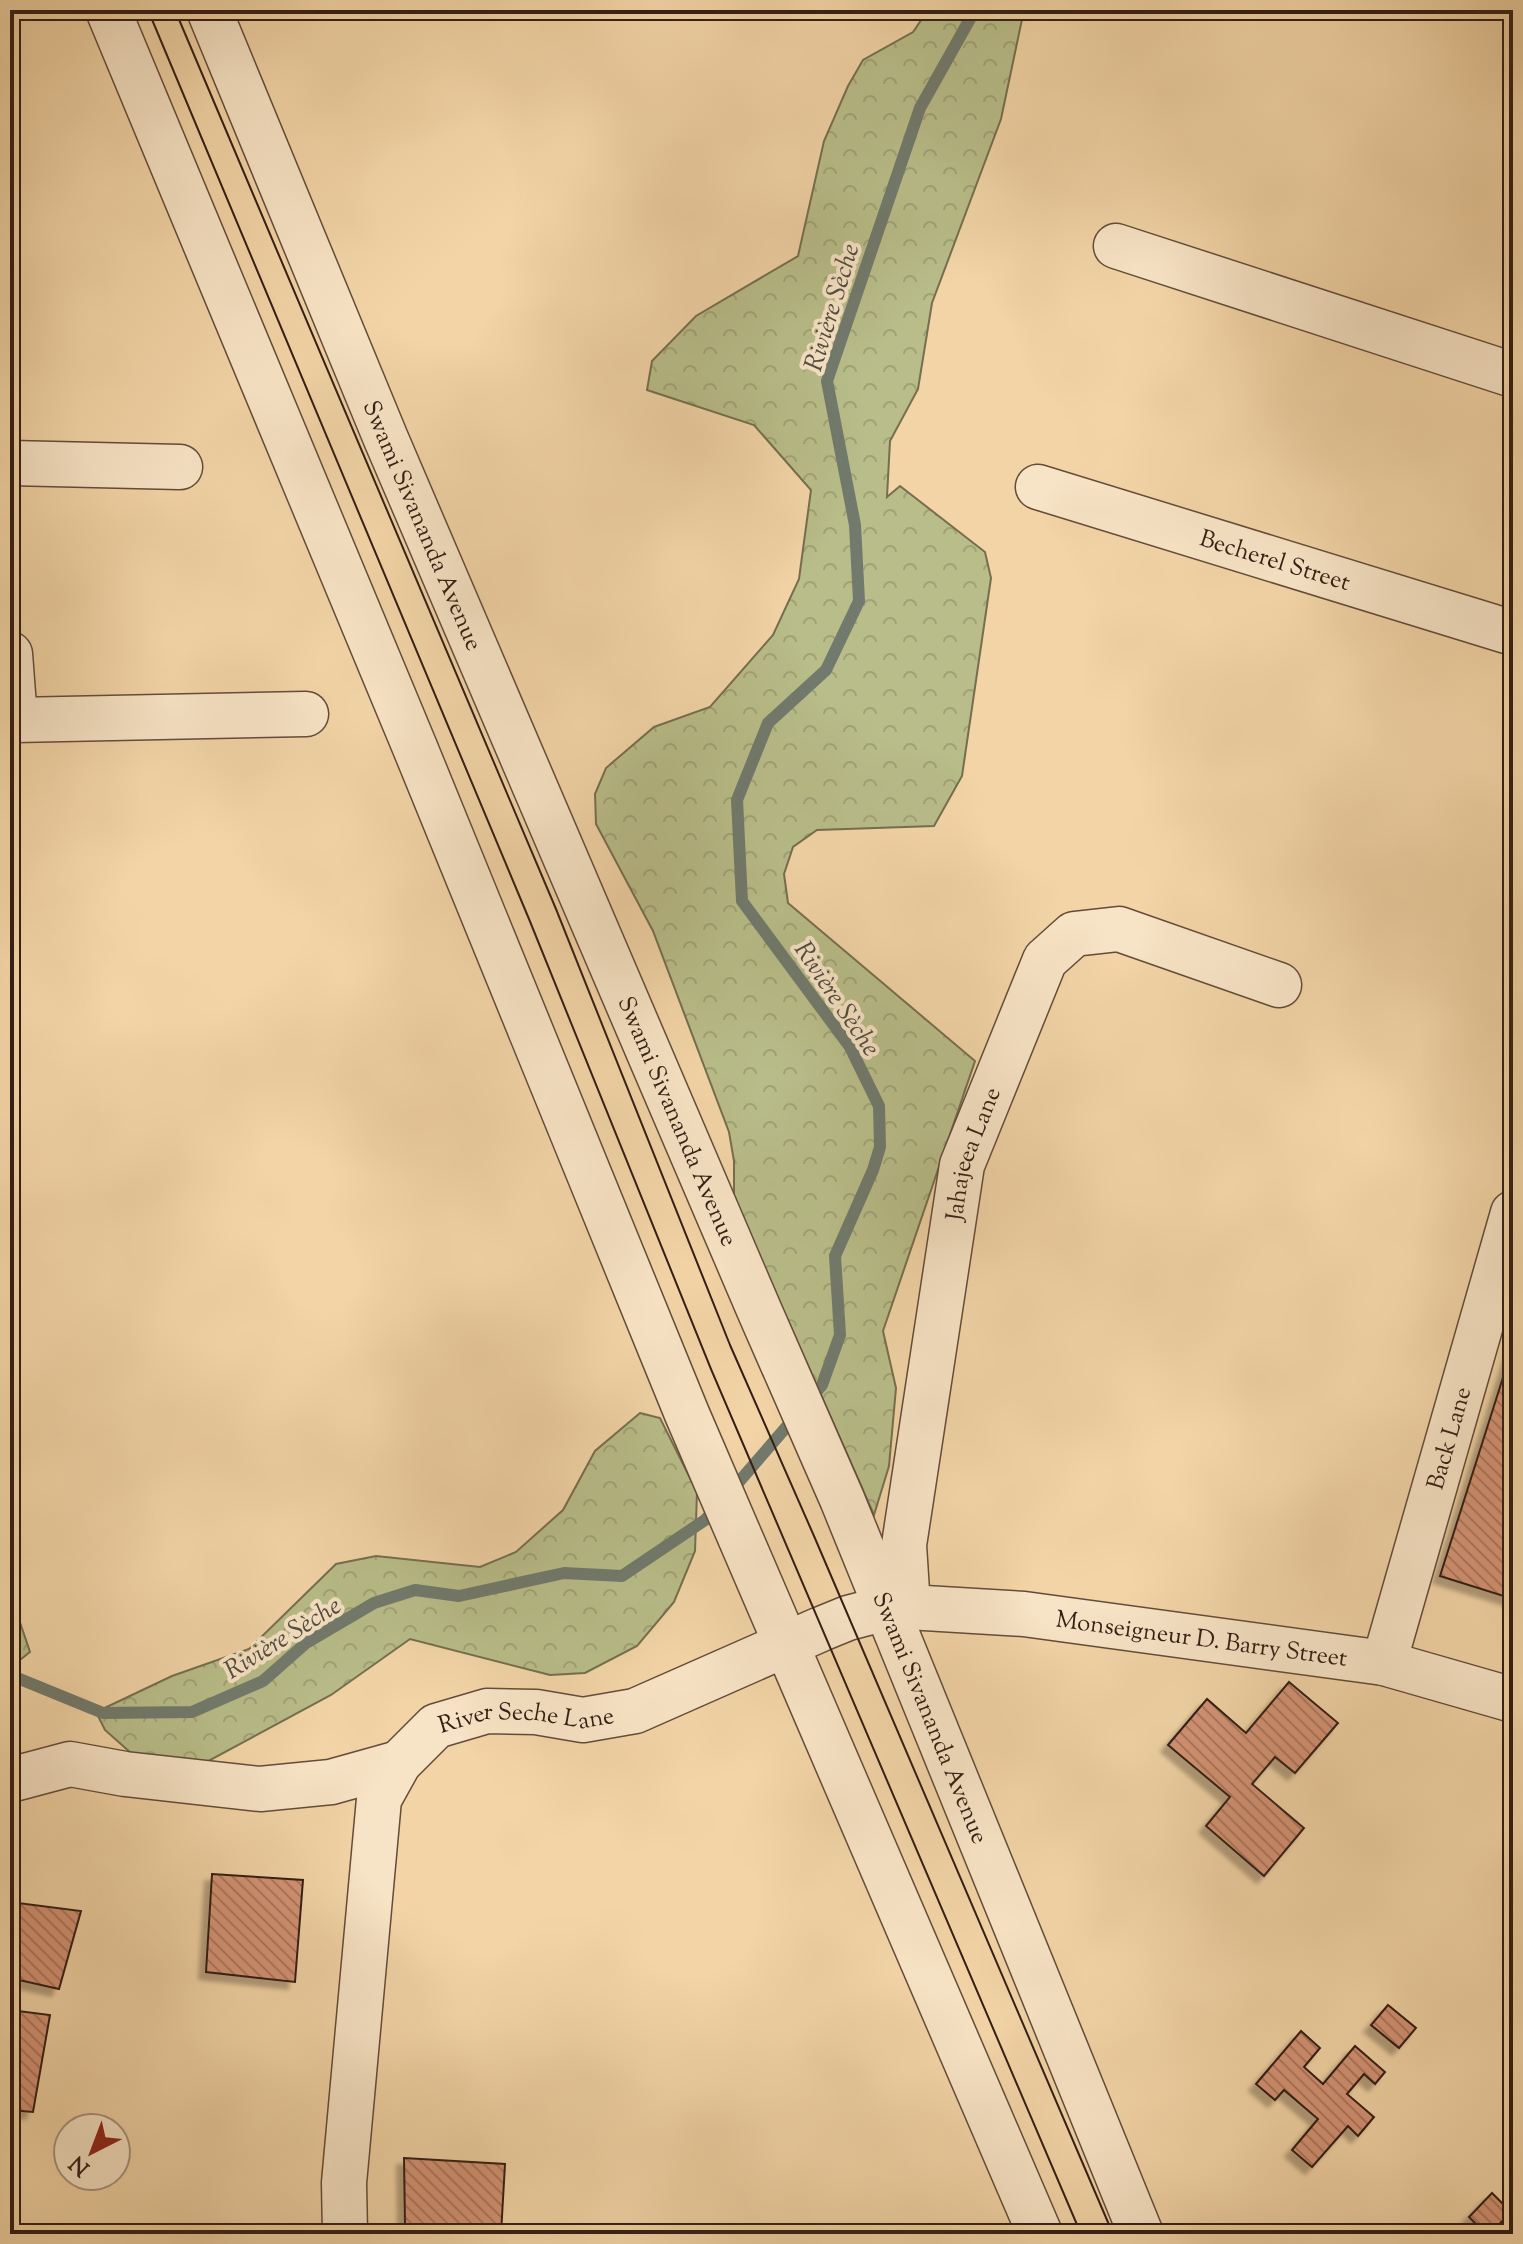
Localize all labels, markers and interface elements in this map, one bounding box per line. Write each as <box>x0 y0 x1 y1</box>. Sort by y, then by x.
water label: Rivière Sèche <box>796 239 870 376</box>
street label: Swami Sivananda Avenue <box>353 396 490 656</box>
street label: Becherel Street <box>1195 523 1354 601</box>
water label: Rivière Sèche <box>784 935 888 1064</box>
street label: Swami Sivananda Avenue <box>608 991 745 1252</box>
street label: Jahajeea Lane <box>938 1083 1011 1225</box>
street label: Back Lane <box>1420 1383 1481 1494</box>
street label: Swami Sivananda Avenue <box>863 1587 996 1849</box>
water label: Rivière Sèche <box>218 1589 349 1690</box>
street label: Monseigneur D. Barry Street <box>1054 1604 1349 1677</box>
street label: River Seche Lane <box>434 1696 617 1743</box>
north arrow <box>52 2112 132 2192</box>
text: N <box>63 2147 98 2182</box>

